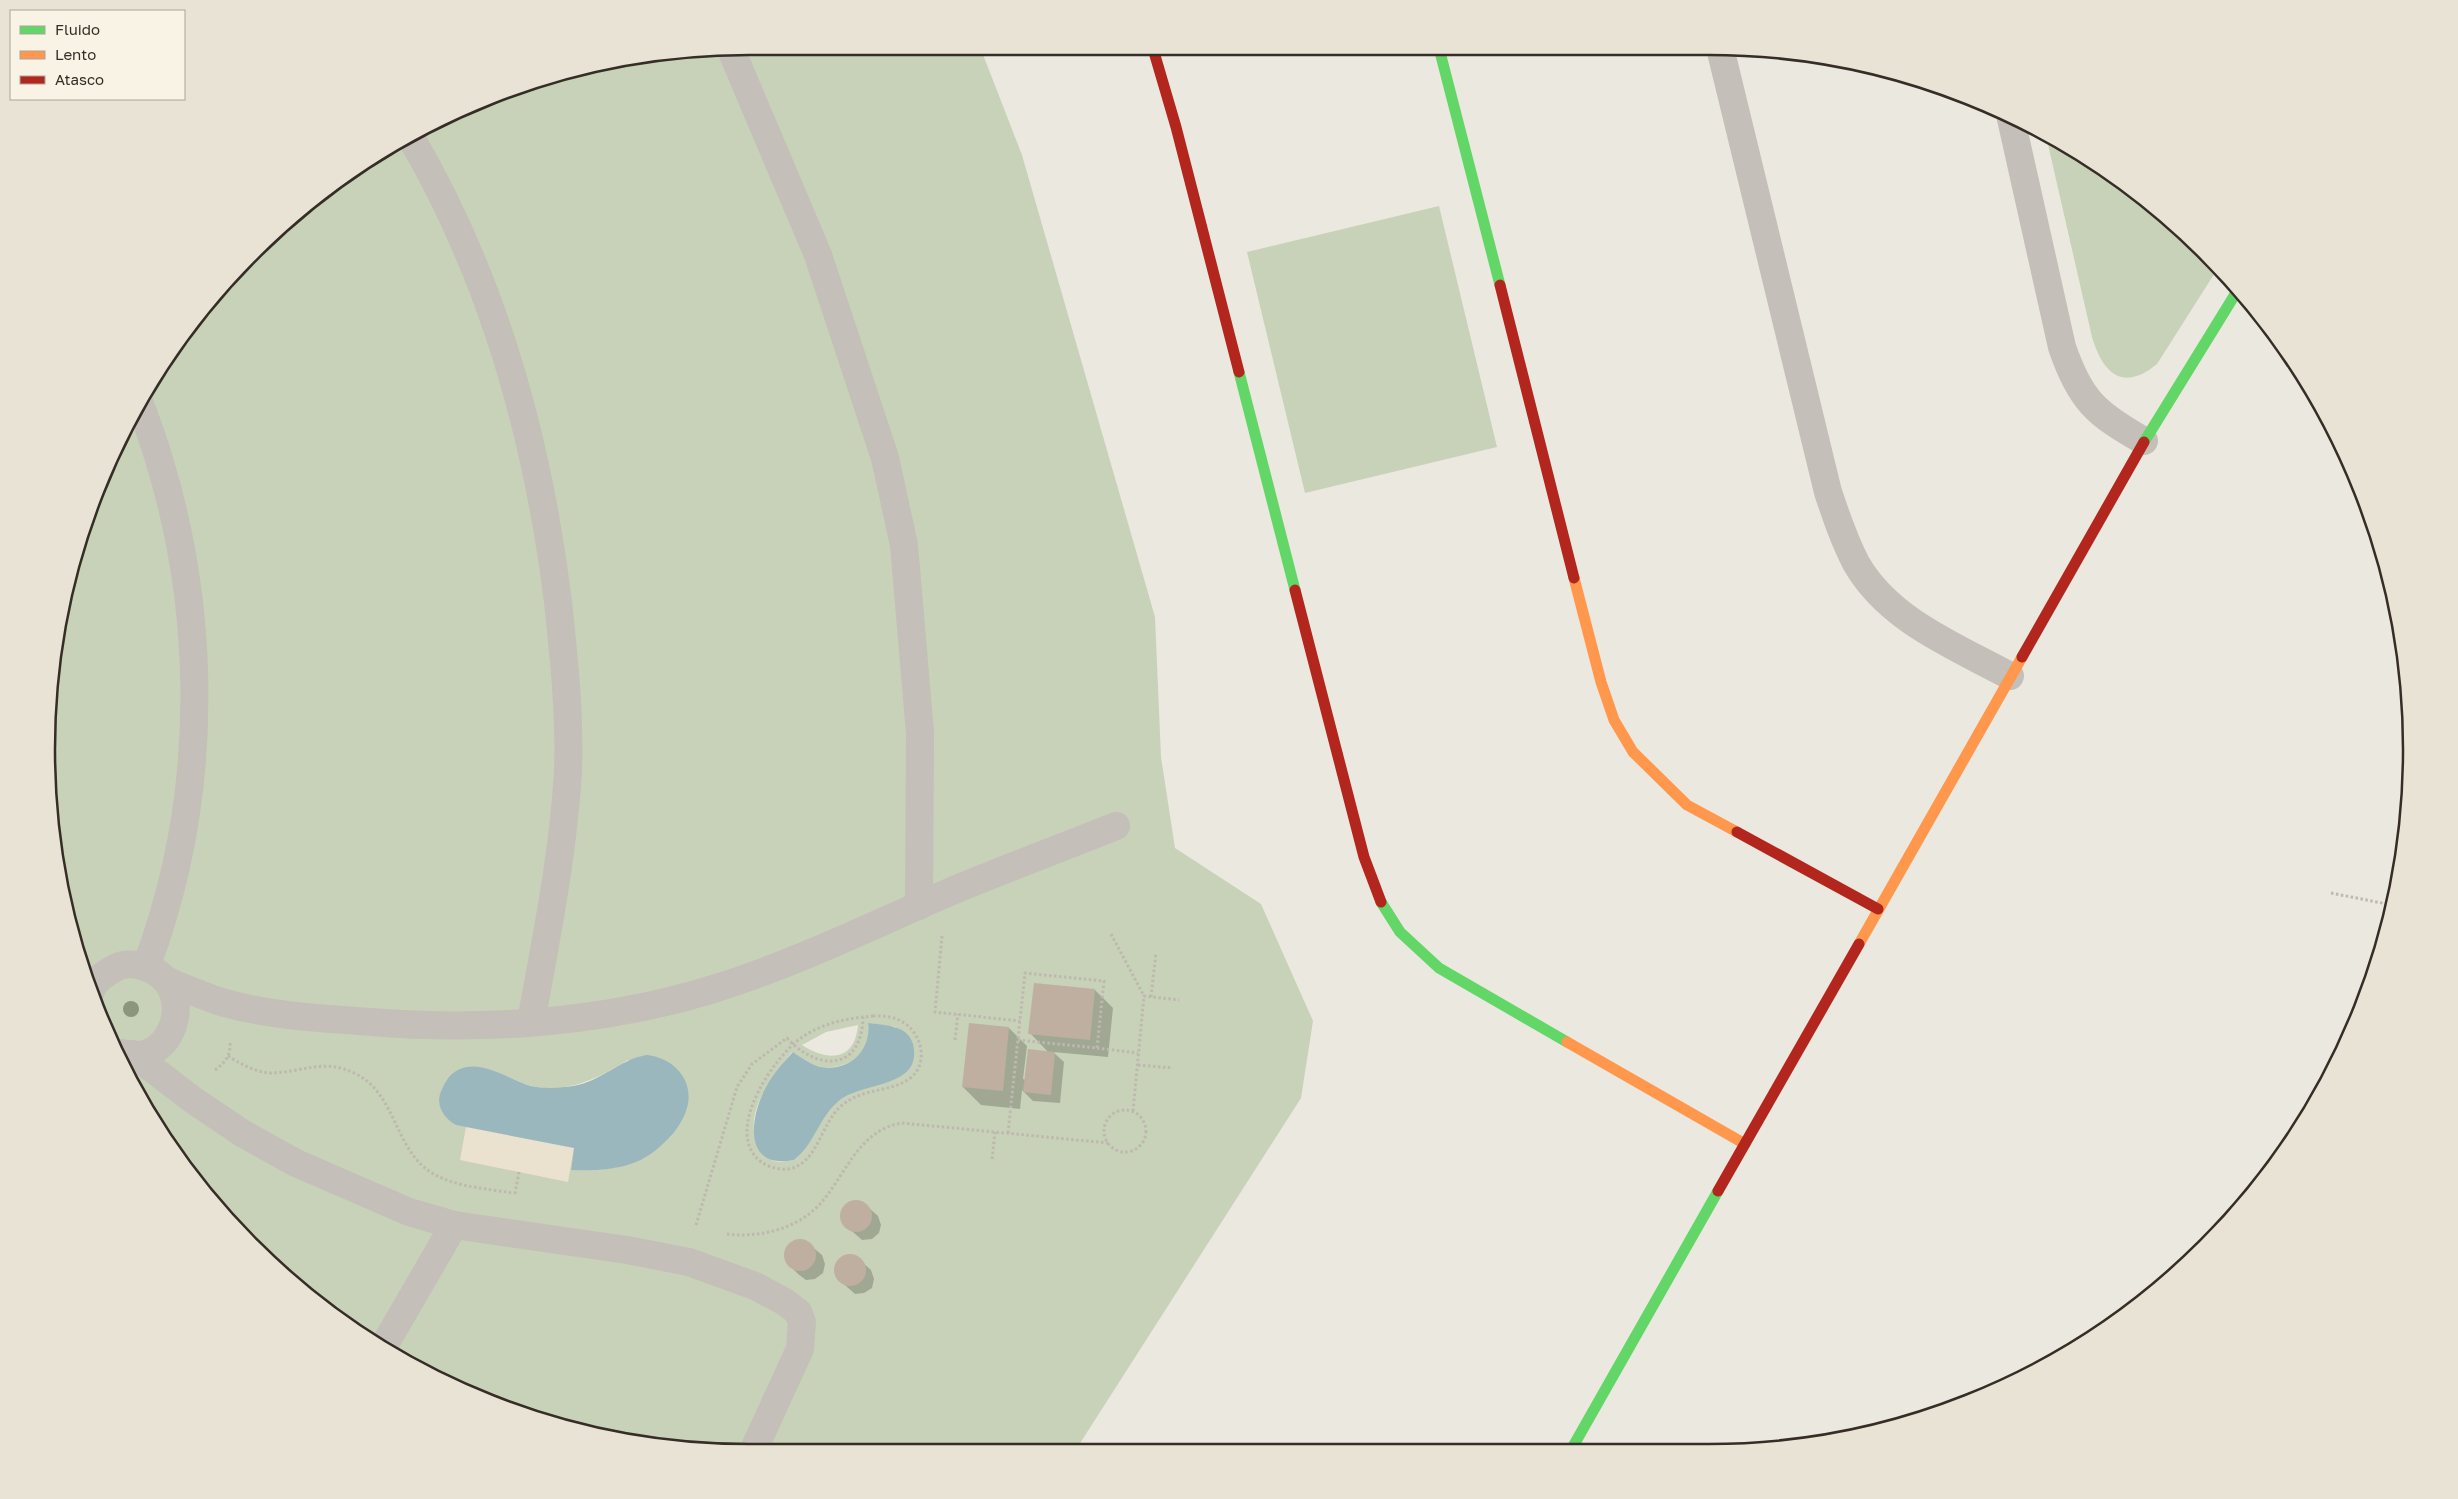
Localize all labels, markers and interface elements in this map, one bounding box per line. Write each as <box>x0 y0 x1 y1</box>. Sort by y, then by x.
legend <box>10 10 185 100</box>
text: Fluido <box>55 20 100 38</box>
text: Lento <box>55 45 96 63</box>
text: Atasco <box>55 70 104 88</box>

